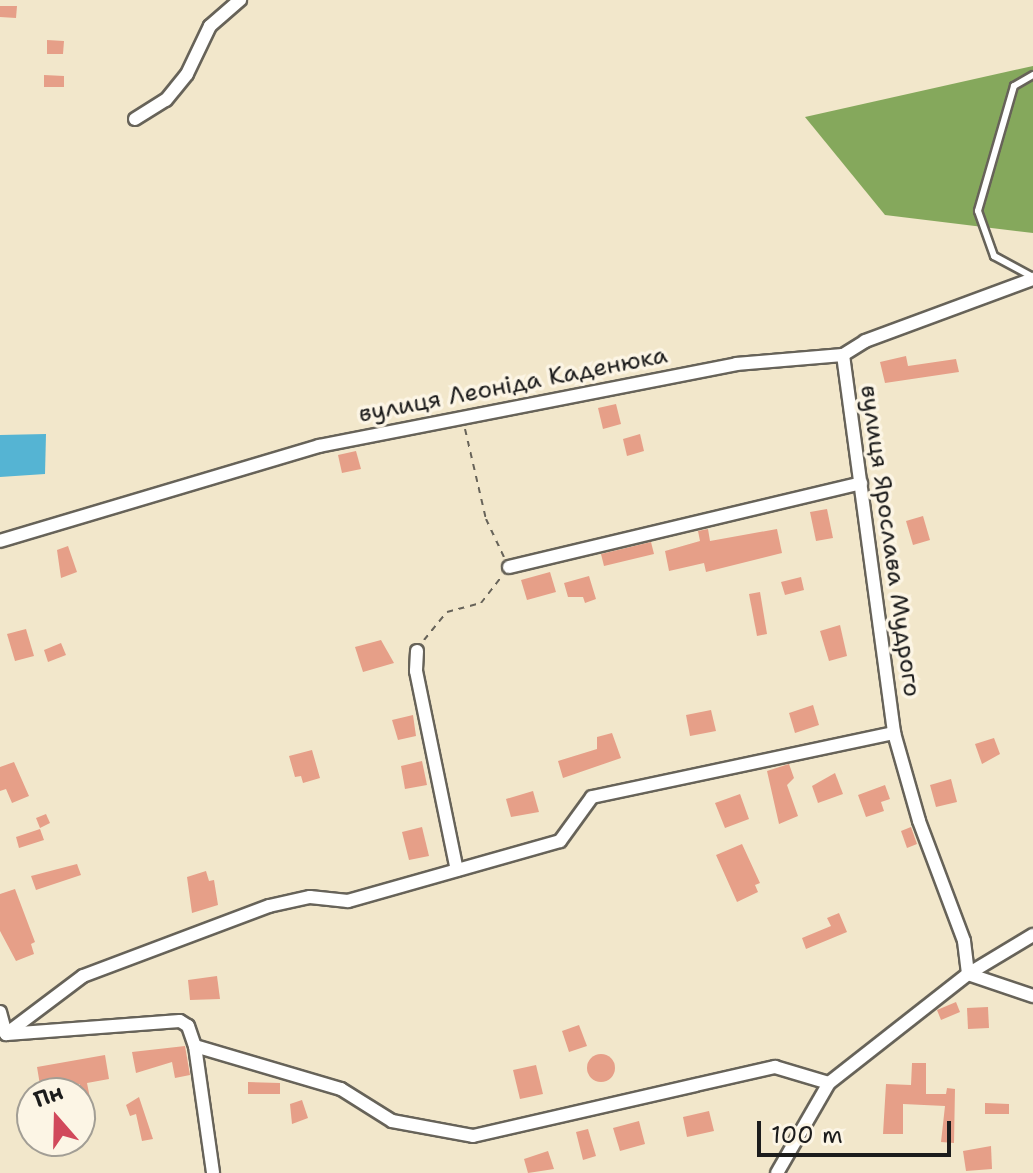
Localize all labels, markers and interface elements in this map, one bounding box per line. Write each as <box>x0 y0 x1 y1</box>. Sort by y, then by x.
street label: вулиця Леоніда Каденюка <box>356 341 670 429</box>
street label: вулиця Ярослава Мудрого <box>854 383 926 699</box>
north arrow <box>16 1077 96 1157</box>
text: Пн <box>30 1077 67 1114</box>
scale bar <box>761 1105 955 1155</box>
text: 100 m <box>771 1119 843 1151</box>

